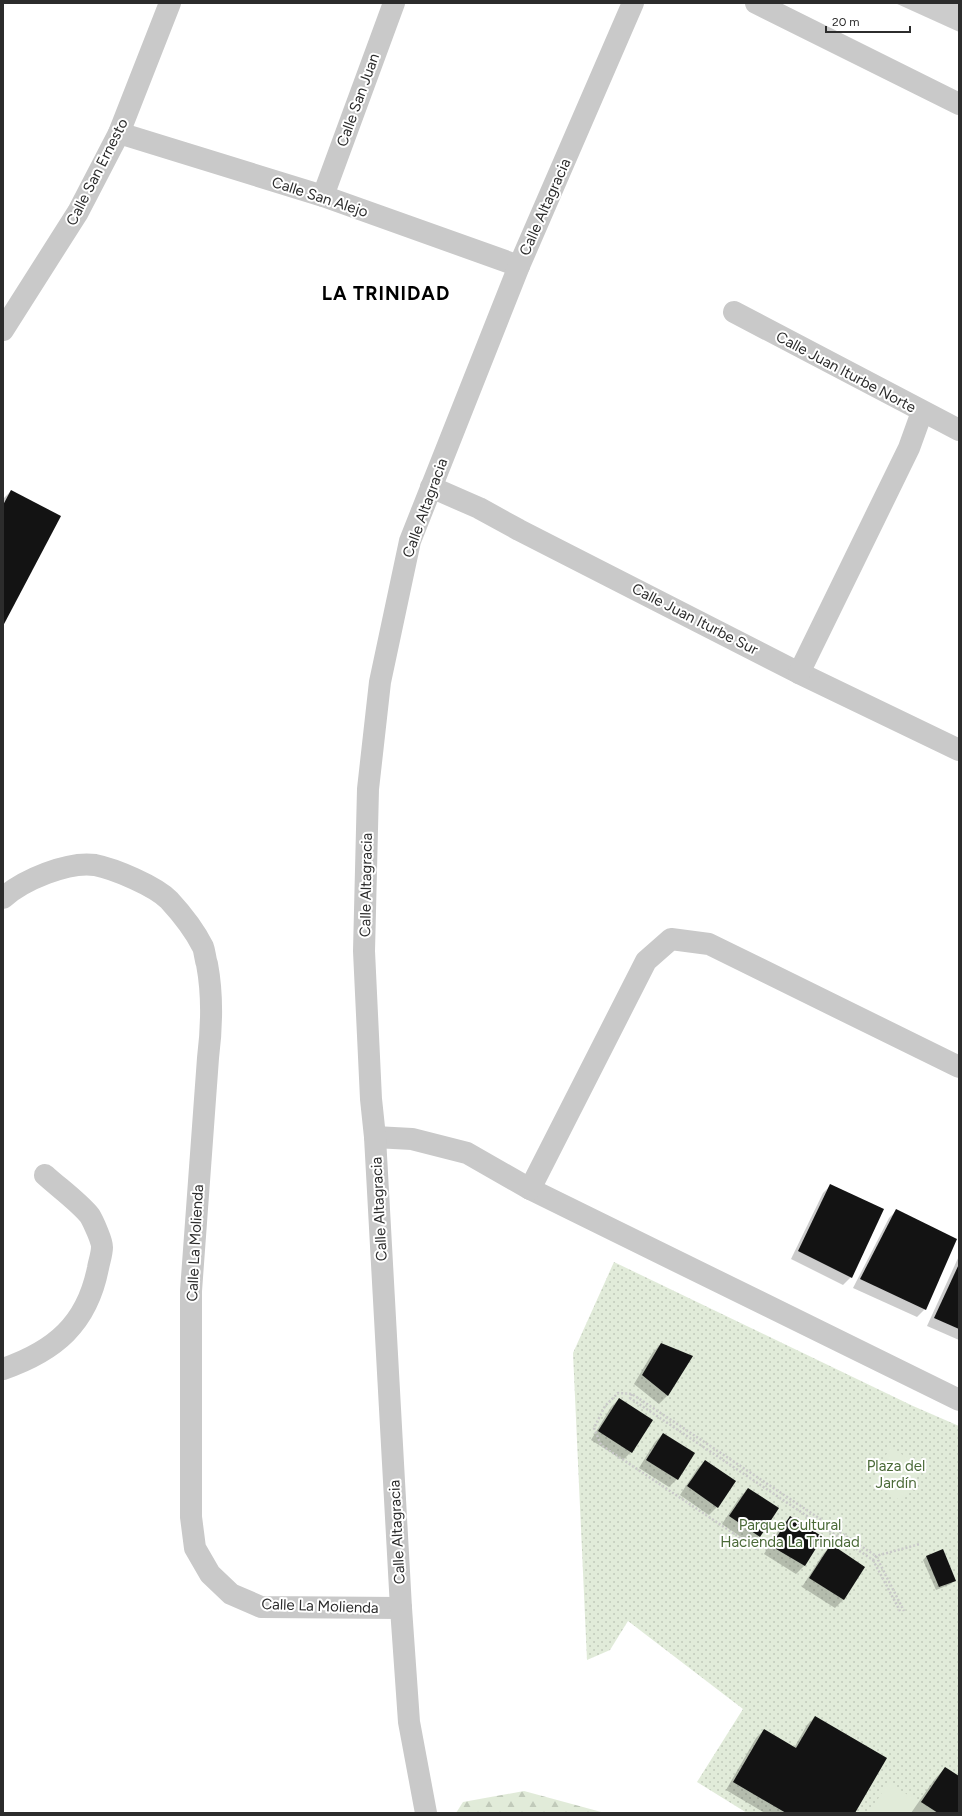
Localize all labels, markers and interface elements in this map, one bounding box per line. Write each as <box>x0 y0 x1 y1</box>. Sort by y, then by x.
scale bar <box>826 8 910 34</box>
text: 20 m <box>832 15 860 29</box>
street label: Calle San Juan <box>333 51 383 149</box>
street label: Calle San Ernesto <box>62 115 132 229</box>
street label: Calle Altagracia <box>516 156 574 258</box>
street label: Calle San Alejo <box>270 173 371 221</box>
district label: LA TRINIDAD <box>322 282 450 305</box>
street label: Calle Juan Iturbe Norte <box>773 327 919 417</box>
street label: Calle Altagracia <box>399 456 451 560</box>
street label: Calle Juan Iturbe Sur <box>629 579 761 659</box>
street label: Calle Altagracia <box>356 833 376 937</box>
street label: Calle Altagracia <box>367 1156 391 1262</box>
street label: Calle La Molienda <box>183 1184 207 1302</box>
park label: Plaza del Jardín <box>867 1457 925 1492</box>
street label: Calle Altagracia <box>385 1479 409 1585</box>
park label: Parque Cultural Hacienda La Trinidad <box>720 1516 860 1551</box>
street label: Calle La Molienda <box>261 1595 379 1617</box>

